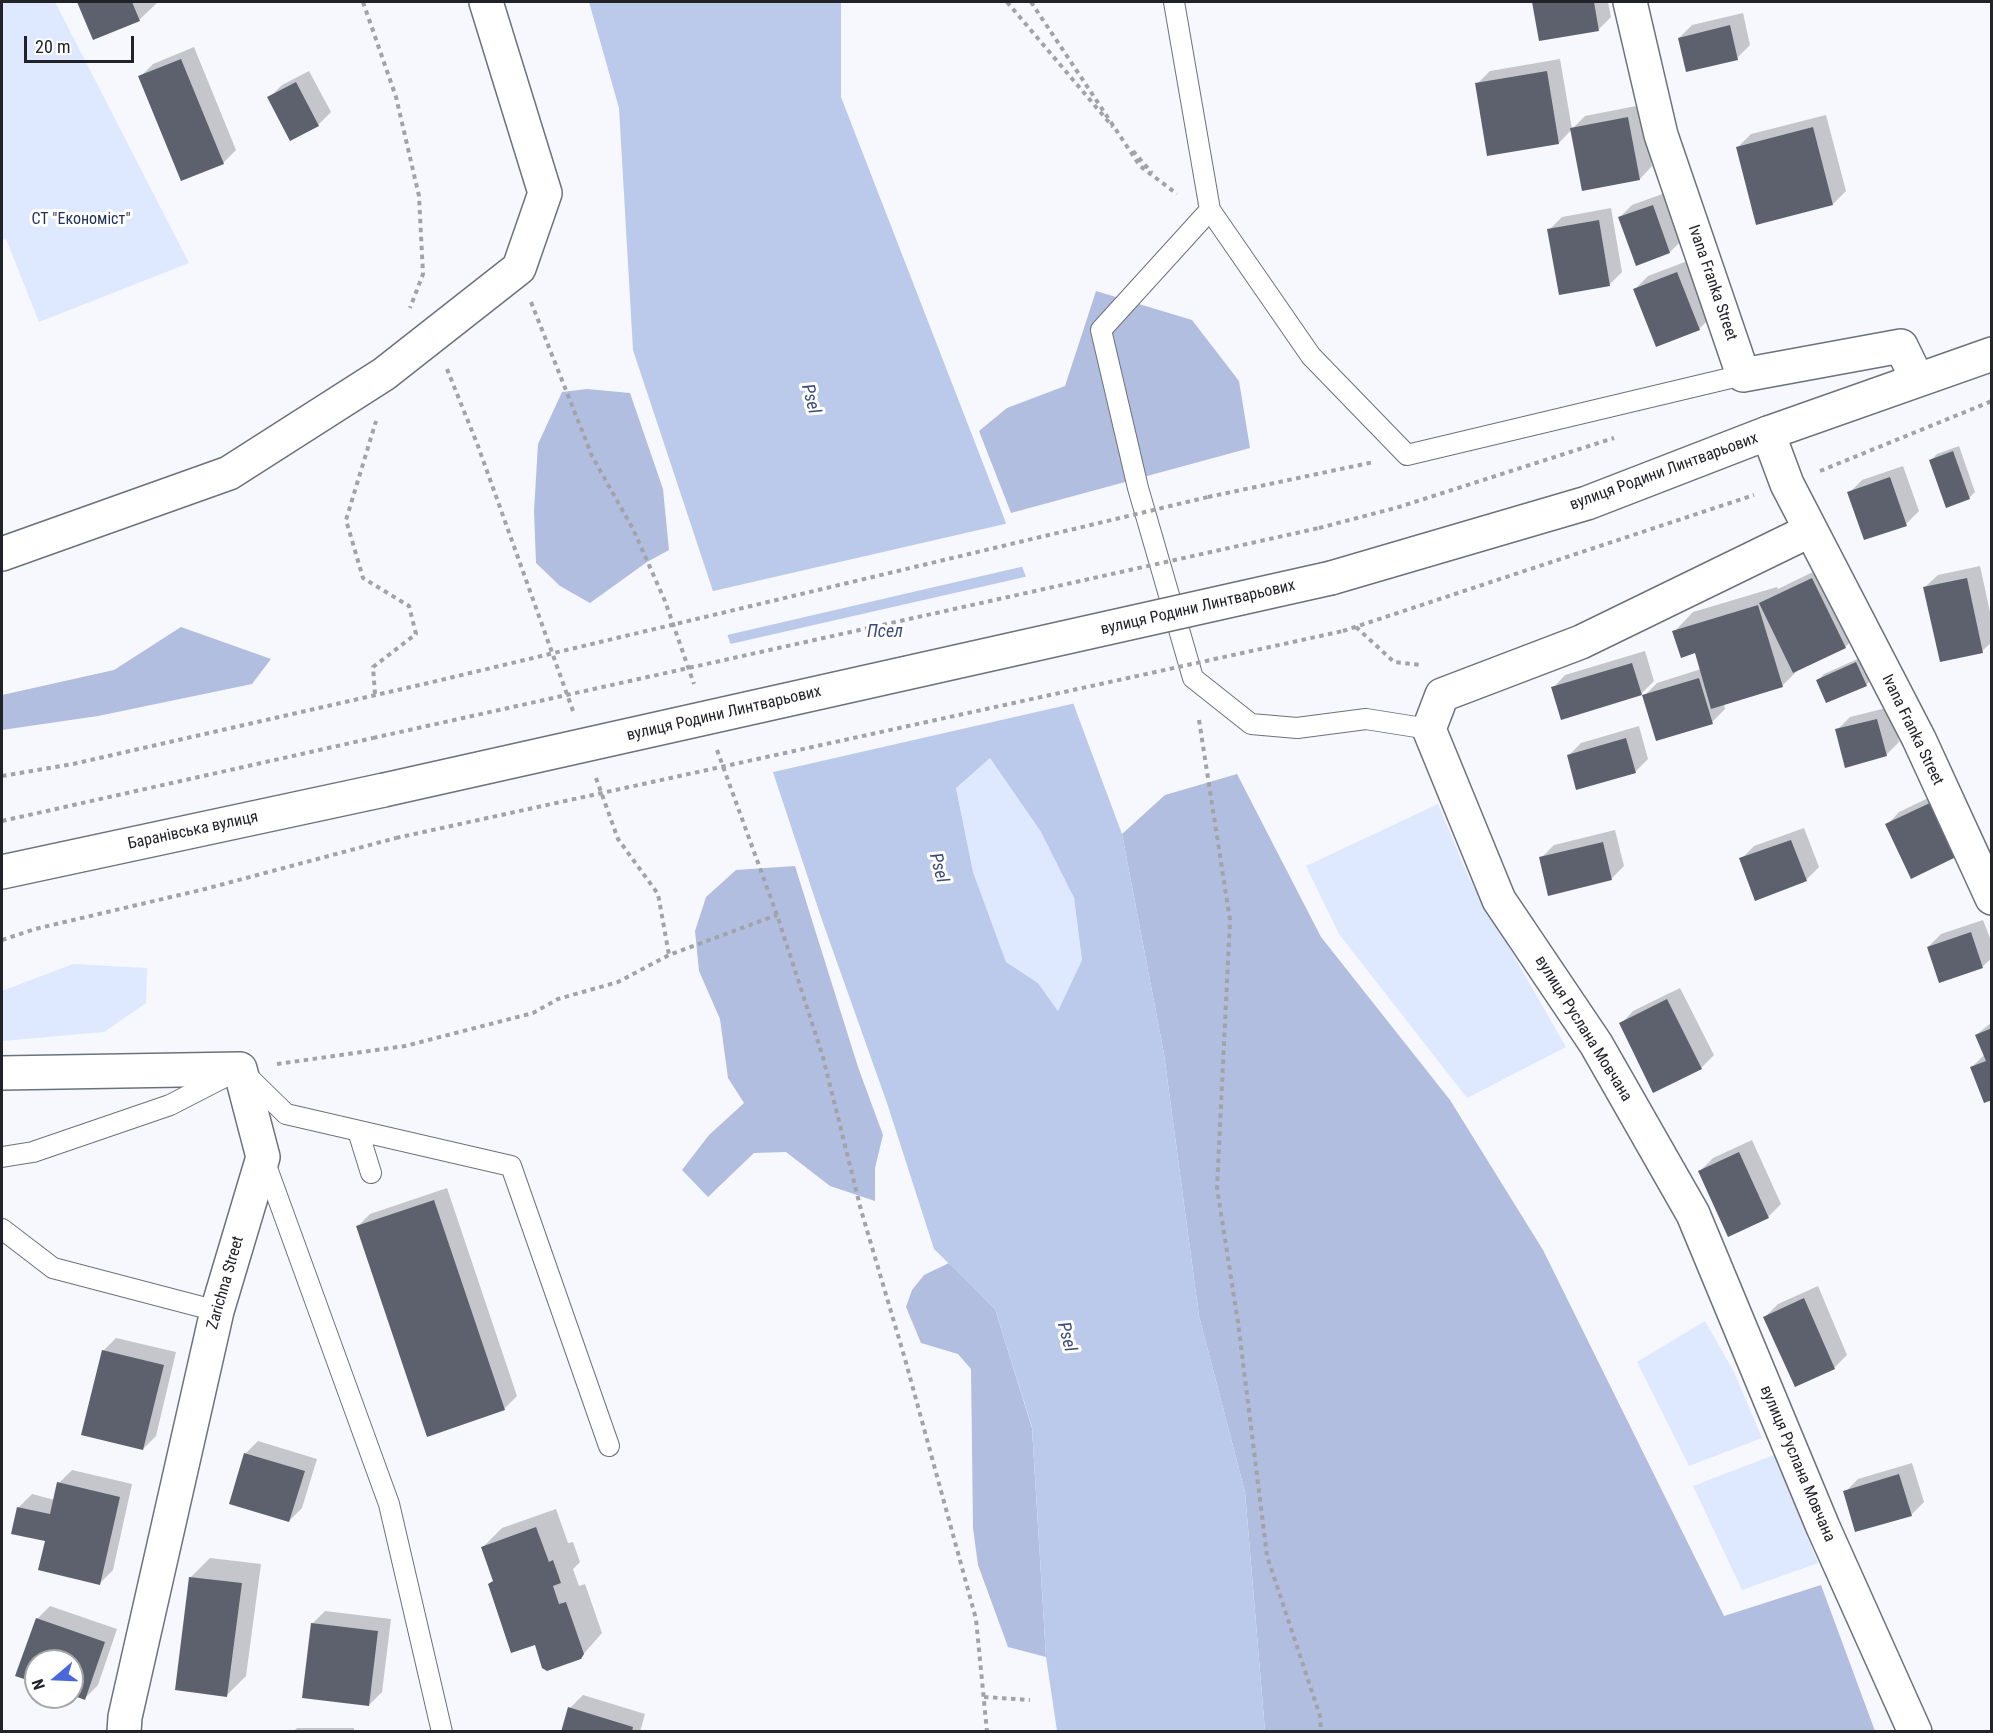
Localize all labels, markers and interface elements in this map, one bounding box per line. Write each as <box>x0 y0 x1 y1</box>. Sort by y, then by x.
scale bar <box>27 24 136 62</box>
text: 20 m <box>35 36 70 57</box>
park label: СТ "Економіст" <box>31 210 131 230</box>
street label: Ivana Franka Street <box>1683 223 1741 343</box>
water label: Psel <box>796 382 824 416</box>
street label: вулиця Родини Линтварьових <box>1567 429 1761 515</box>
street label: вулиця Родини Линтварьових <box>1099 576 1297 640</box>
water label: Псел <box>867 621 903 643</box>
street label: Ivana Franka Street <box>1877 671 1947 789</box>
street label: вулиця Родини Линтварьових <box>625 682 823 746</box>
street label: Баранівська вулиця <box>126 808 260 854</box>
water label: Psel <box>924 851 952 885</box>
street label: вулиця Руслана Мовчана <box>1530 953 1636 1105</box>
street label: Zarichna Street <box>204 1234 248 1332</box>
water label: Psel <box>1052 1320 1080 1354</box>
street label: вулиця Руслана Мовчана <box>1755 1383 1839 1545</box>
north arrow <box>24 1649 84 1709</box>
text: N <box>28 1677 49 1692</box>

